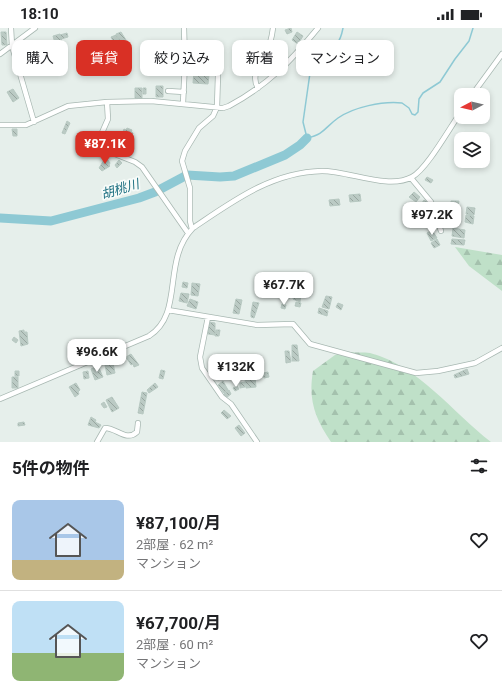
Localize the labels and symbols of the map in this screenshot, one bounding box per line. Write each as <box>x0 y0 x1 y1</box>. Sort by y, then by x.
north arrow <box>454 88 490 124</box>
pin: ¥87.1K <box>72 131 138 165</box>
water label: 胡桃川 <box>99 176 143 202</box>
pin: ¥97.2K <box>399 202 465 236</box>
pin: ¥67.7K <box>251 272 317 306</box>
pin: ¥96.6K <box>64 339 130 373</box>
pin: ¥132K <box>208 354 264 388</box>

